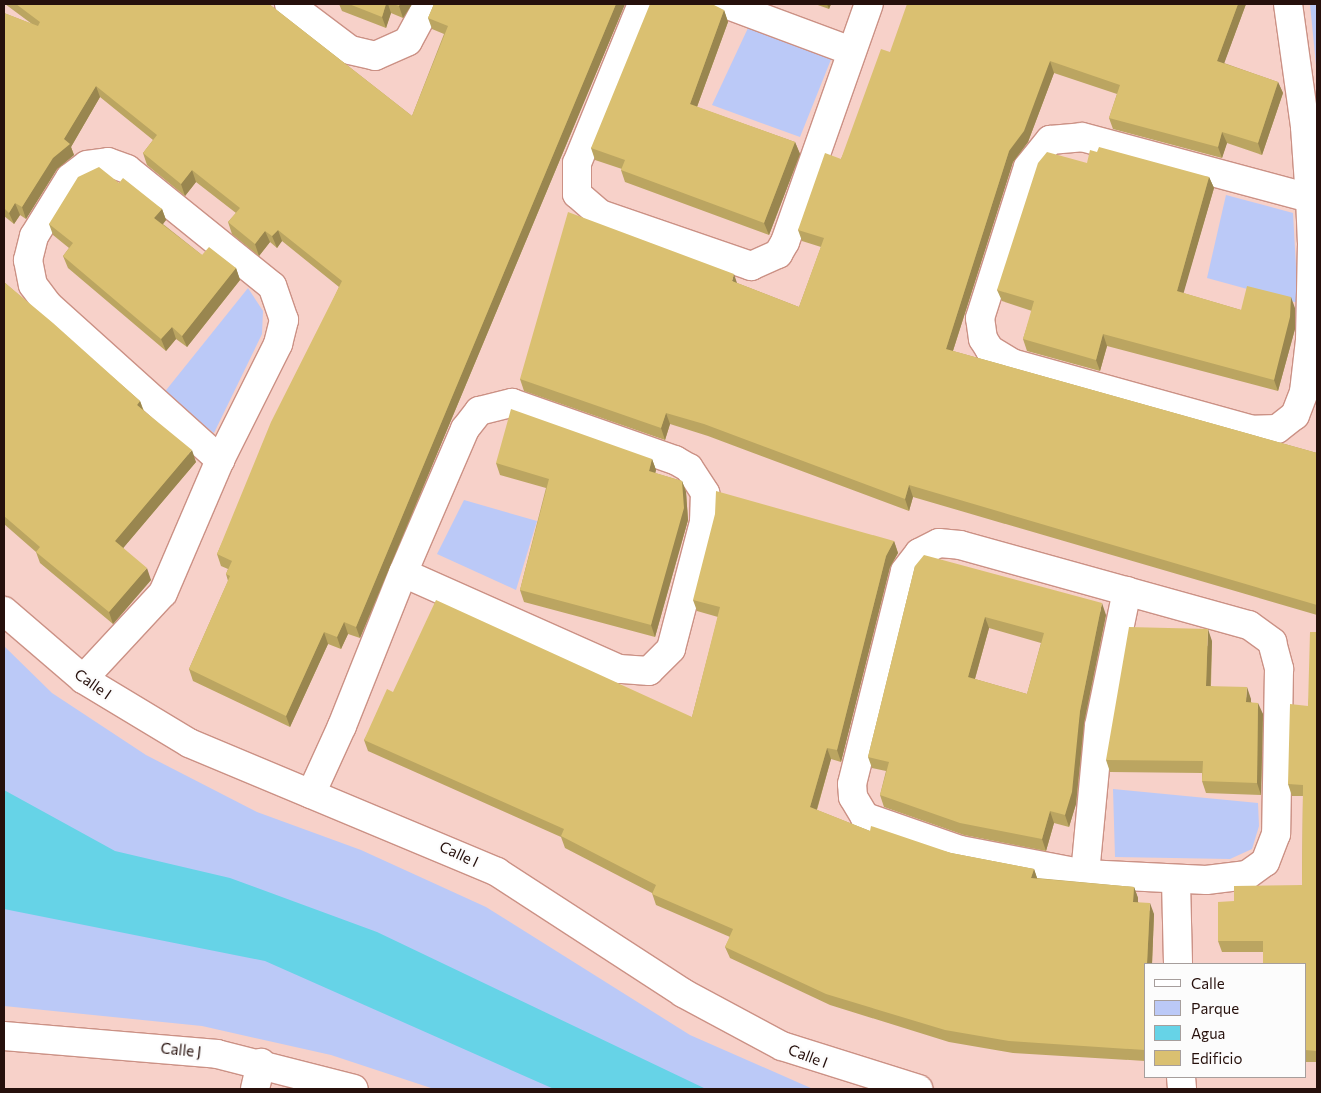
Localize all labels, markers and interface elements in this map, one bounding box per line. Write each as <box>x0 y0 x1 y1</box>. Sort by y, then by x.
street label: Calle I <box>71 665 115 703</box>
street label: Calle I <box>437 837 481 871</box>
legend <box>1144 963 1306 1078</box>
text: Calle <box>1191 974 1225 992</box>
text: Parque <box>1191 999 1239 1017</box>
text: Agua <box>1191 1024 1225 1042</box>
street label: Calle J <box>160 1039 202 1061</box>
street label: Calle I <box>786 1040 830 1072</box>
text: Edificio <box>1191 1049 1242 1067</box>

